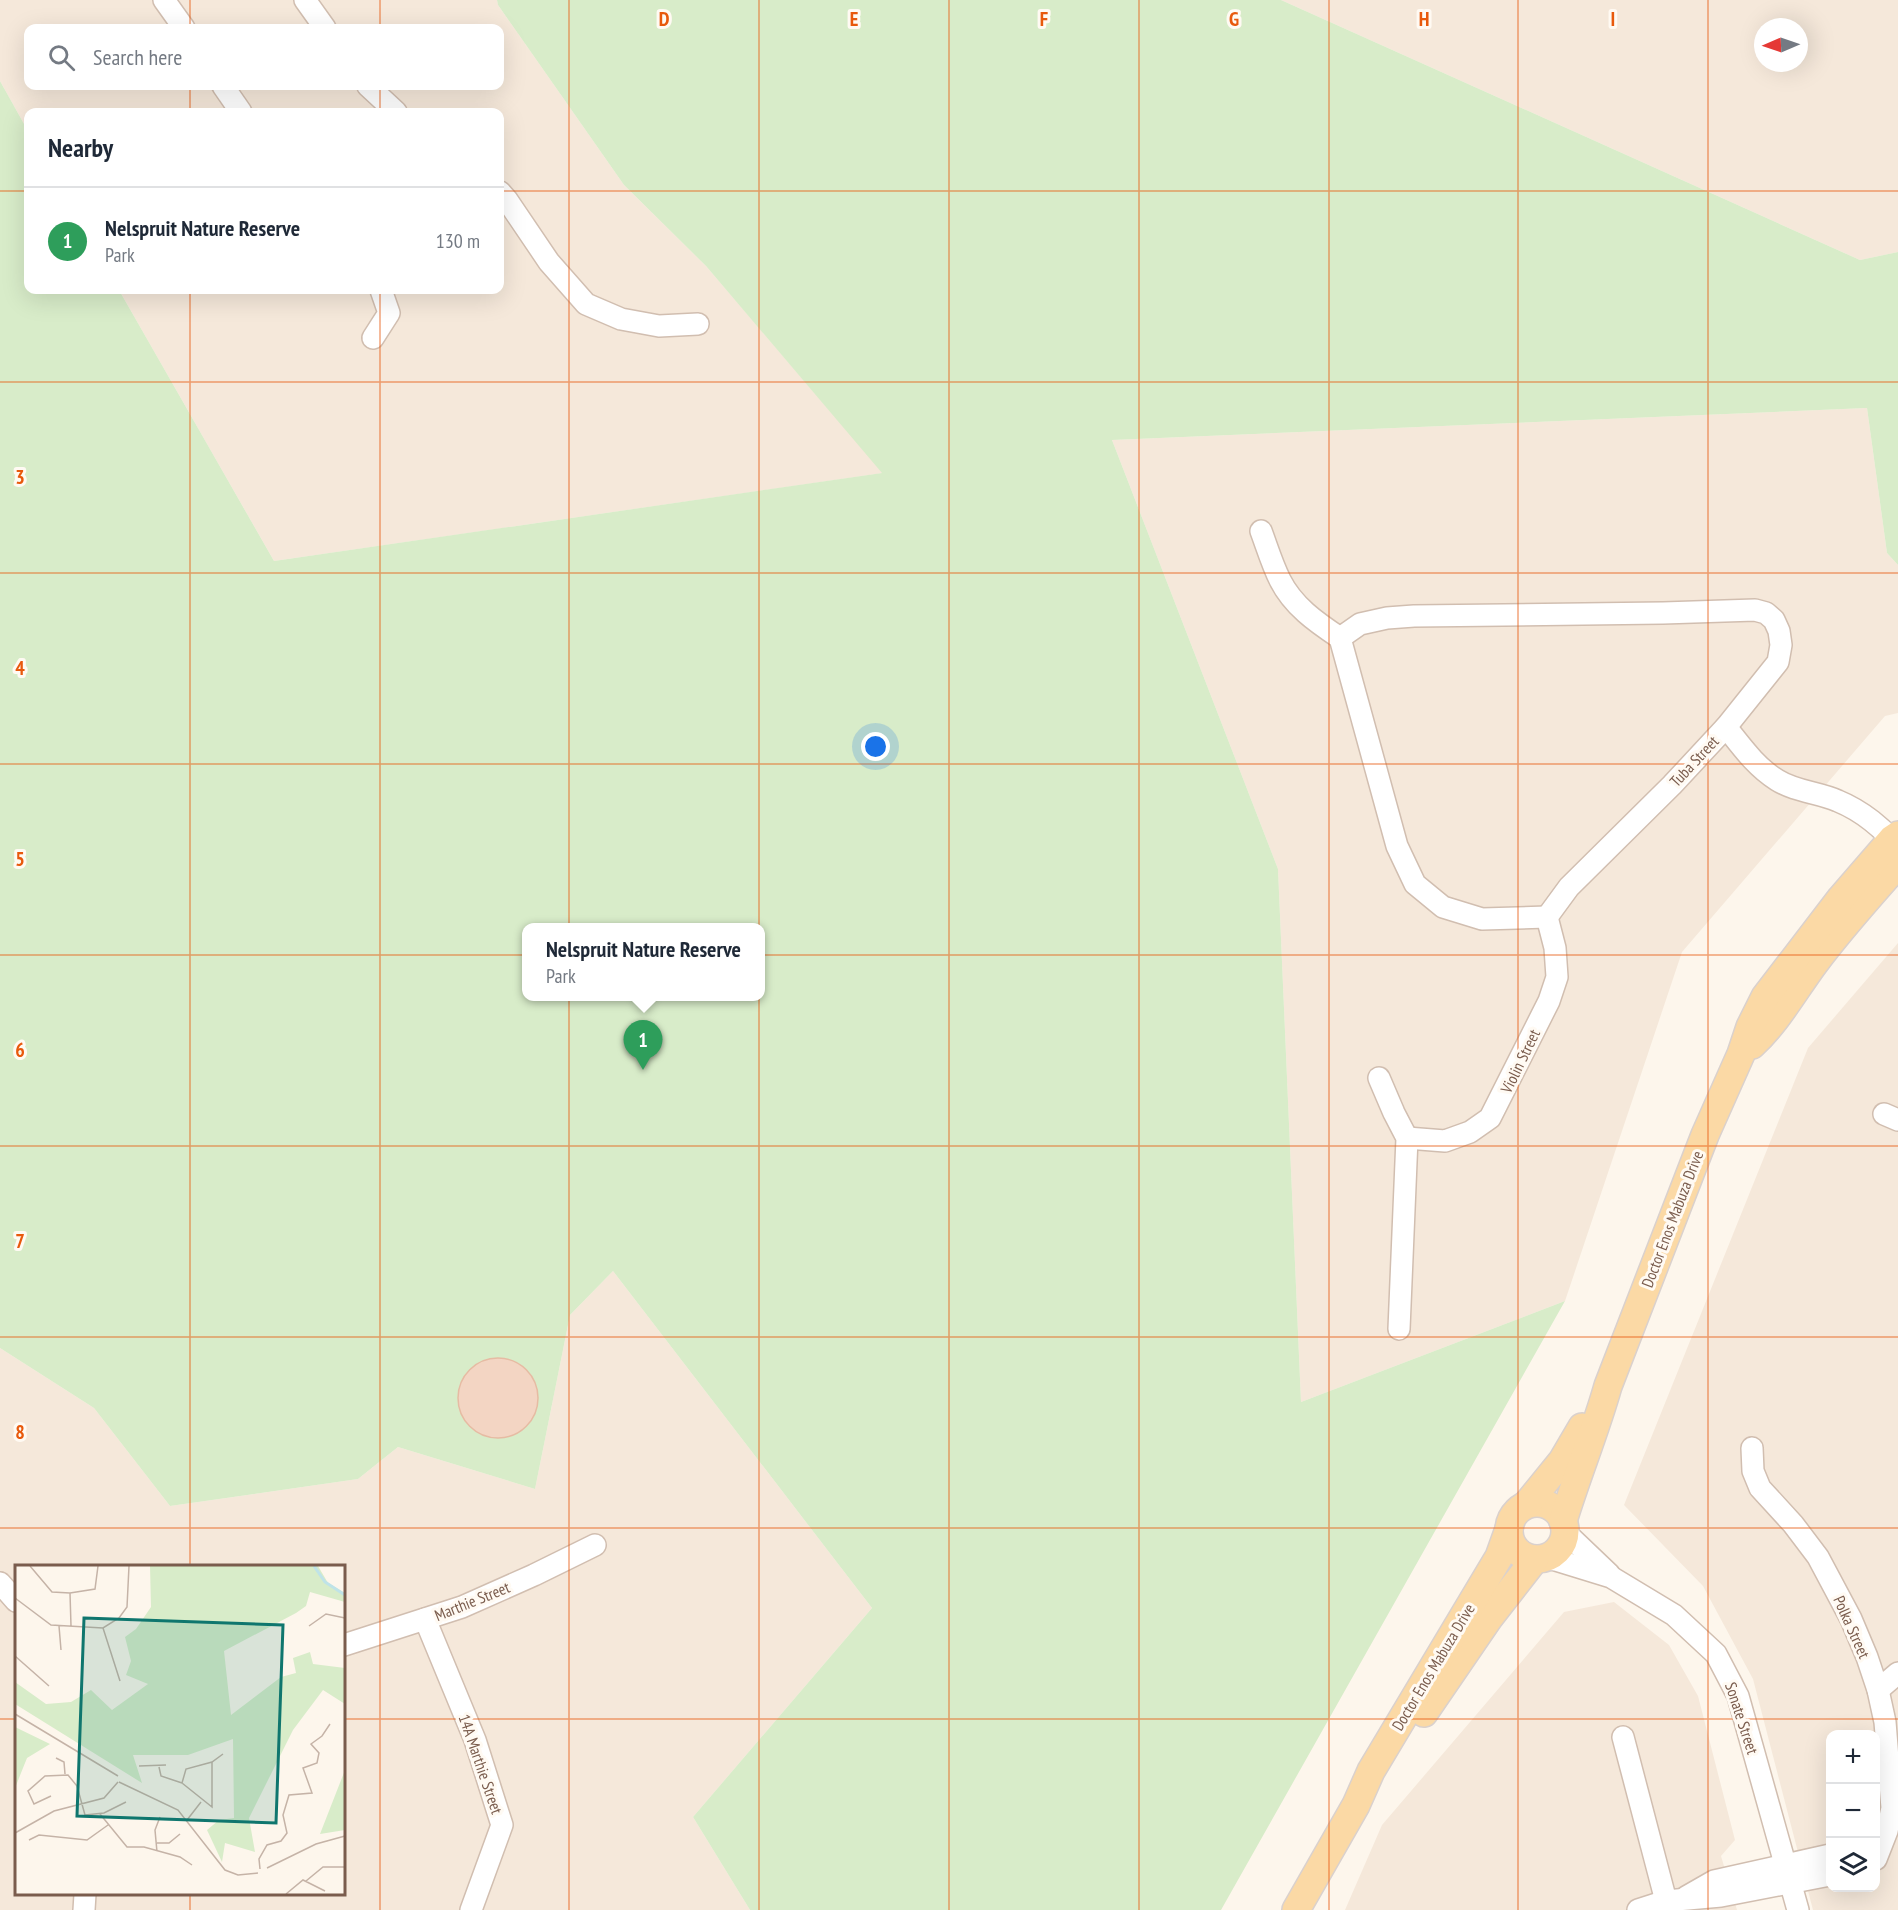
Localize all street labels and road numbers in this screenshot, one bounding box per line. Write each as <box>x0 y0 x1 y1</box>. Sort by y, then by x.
street label: Tuba Street <box>1665 731 1723 791</box>
street label: Violin Street <box>1496 1025 1544 1097</box>
street label: Doctor Enos Mabuza Drive <box>1637 1148 1707 1290</box>
street label: Marthie Street <box>431 1577 513 1625</box>
street label: Polka Street <box>1829 1593 1875 1662</box>
street label: Doctor Enos Mabuza Drive <box>1387 1600 1479 1734</box>
street label: Sonate Street <box>1721 1679 1763 1757</box>
street label: 14A Marthie Street <box>455 1711 508 1817</box>

